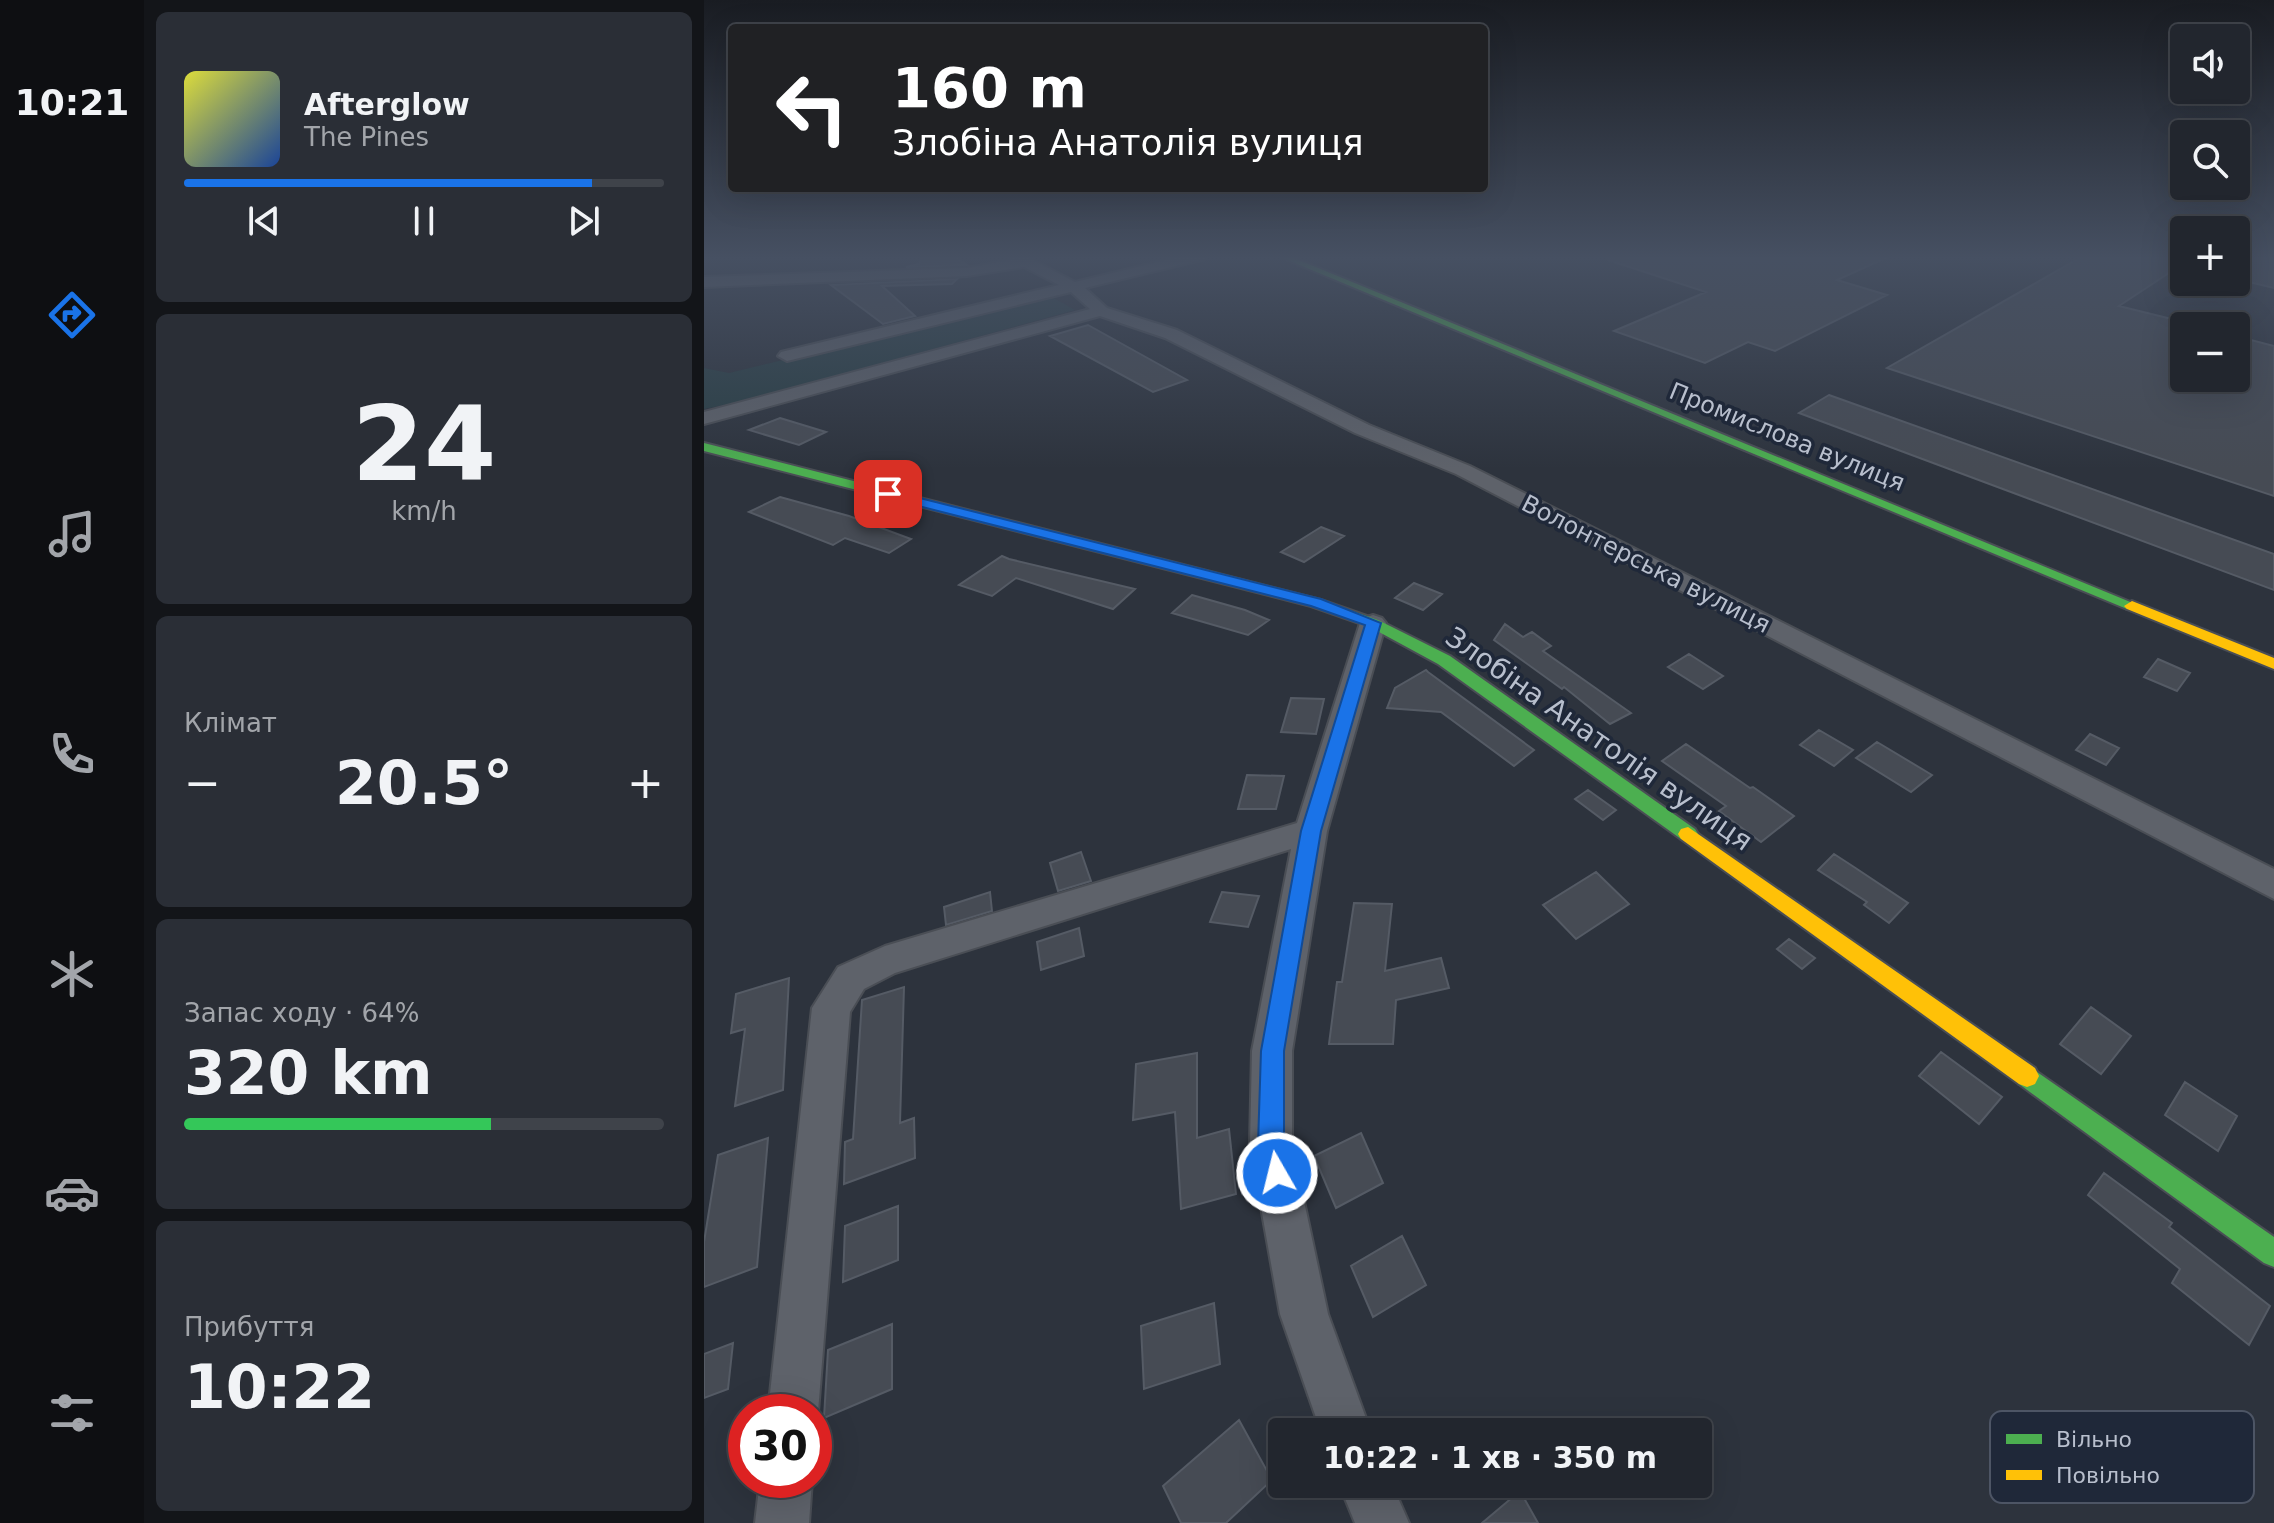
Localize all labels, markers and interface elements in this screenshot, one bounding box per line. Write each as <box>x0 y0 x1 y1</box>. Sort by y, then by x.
map controls <box>2170 24 2250 392</box>
button: sound <box>2170 24 2250 104</box>
text: 160 m <box>892 55 1087 120</box>
icon: left <box>760 56 864 160</box>
text: 10:21 <box>15 82 129 123</box>
text: Afterglow <box>304 87 470 122</box>
button: search <box>2170 120 2250 200</box>
text: The Pines <box>304 122 429 152</box>
text: Злобіна Анатолія вулиця <box>892 122 1364 163</box>
icon: previous <box>242 199 286 243</box>
icon: pause <box>402 199 446 243</box>
icon: next <box>562 199 606 243</box>
button: + <box>2170 216 2250 296</box>
icon: directions <box>44 287 100 343</box>
button: − <box>2170 312 2250 392</box>
street label: Промислова вулиця <box>1665 377 1909 497</box>
text: 24 <box>352 383 496 505</box>
pin <box>854 460 922 528</box>
icon: arrive <box>866 472 910 516</box>
street label: Волонтерська вулиця <box>1517 489 1775 639</box>
text: km/h <box>391 496 457 526</box>
icon: music <box>44 506 100 562</box>
street label: Злобіна Анатолія вулиця <box>1439 620 1759 858</box>
text: Клімат <box>184 708 277 738</box>
icon: phone <box>44 726 100 782</box>
text: 20.5° <box>335 748 513 818</box>
text: − <box>184 757 221 808</box>
text: + <box>627 757 664 808</box>
icon: climate <box>44 946 100 1002</box>
text: Запас ходу · 64% <box>184 998 419 1028</box>
text: 320 km <box>184 1038 433 1108</box>
position arrow <box>1235 1131 1319 1215</box>
icon: car <box>44 1165 100 1221</box>
text: Прибуття <box>184 1312 314 1342</box>
text: 10:22 <box>184 1352 375 1422</box>
icon: filters <box>44 1385 100 1441</box>
speed limit sign: 30 <box>728 1394 832 1498</box>
legend <box>1990 1411 2254 1503</box>
text: Вільно <box>2056 1427 2132 1452</box>
text: 10:22 · 1 хв · 350 m <box>1323 1440 1657 1475</box>
text: Повільно <box>2056 1463 2160 1488</box>

